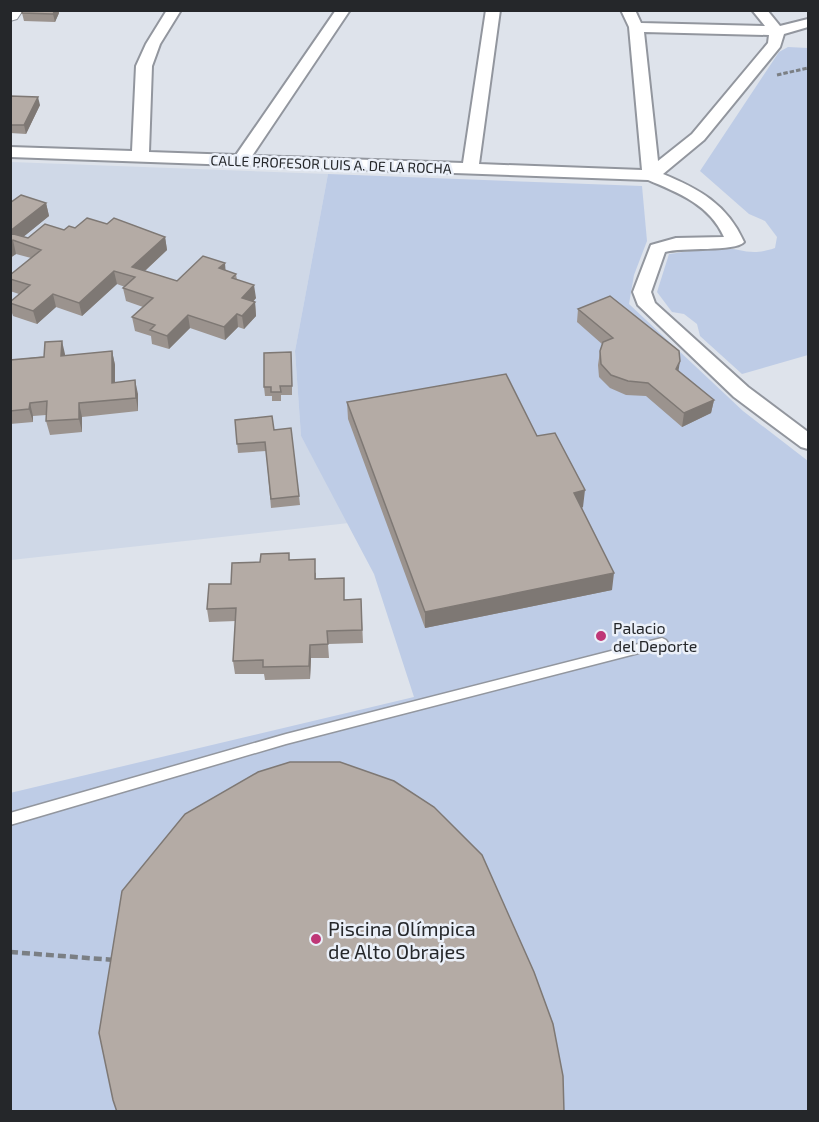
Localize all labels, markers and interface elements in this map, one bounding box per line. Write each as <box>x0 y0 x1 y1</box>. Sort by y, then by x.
street label: CALLE PROFESOR LUIS A. DE LA ROCHA <box>210 151 452 177</box>
place label: Palacio del Deporte <box>613 618 697 655</box>
marker: Palacio del Deporte <box>594 629 608 643</box>
place label: Piscina Olímpica de Alto Obrajes <box>328 916 476 963</box>
marker: Piscina Olímpica de Alto Obrajes <box>309 932 323 946</box>

